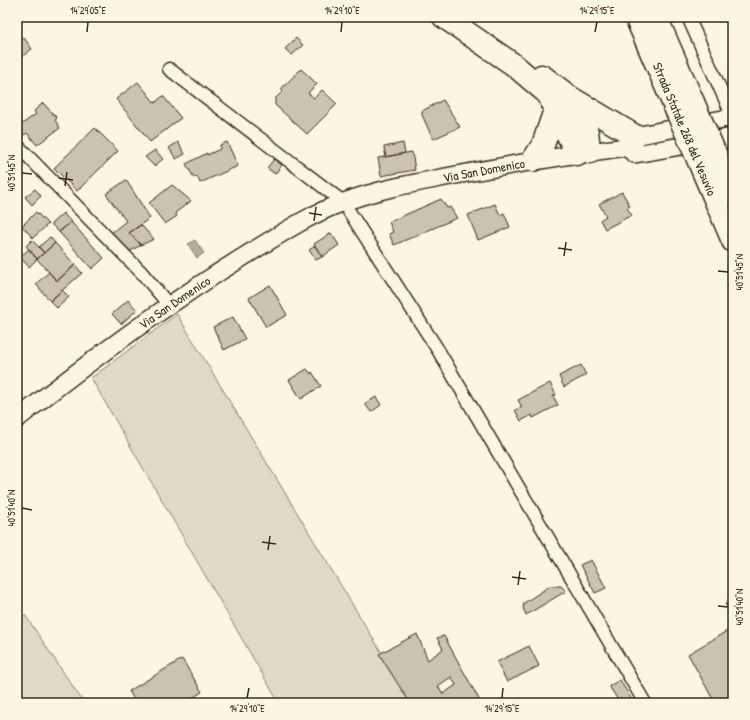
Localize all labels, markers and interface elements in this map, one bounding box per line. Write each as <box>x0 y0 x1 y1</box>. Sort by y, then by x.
text: 14°29'05"E <box>70 4 107 17</box>
text: 14°29'10"E <box>324 4 360 17</box>
text: 14°29'15"E <box>580 4 615 17</box>
street label: Strada Statale 268 del Vesuvio <box>649 60 721 198</box>
street label: Via San Domenico <box>441 154 526 186</box>
text: 40°51'45"N <box>5 155 18 191</box>
text: 40°51'45"N <box>733 254 746 290</box>
street label: Via San Domenico <box>135 271 214 333</box>
text: 40°51'40"N <box>5 490 18 526</box>
text: 40°51'40"N <box>733 589 746 625</box>
text: 14°29'10"E <box>229 702 265 715</box>
text: 14°29'15"E <box>485 702 520 715</box>

